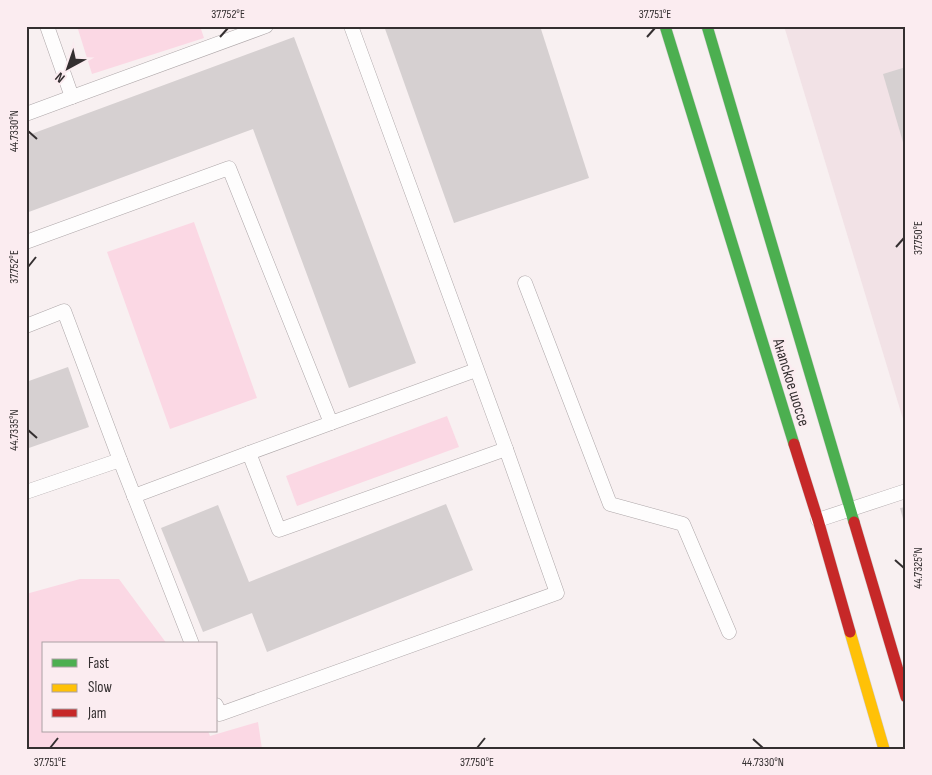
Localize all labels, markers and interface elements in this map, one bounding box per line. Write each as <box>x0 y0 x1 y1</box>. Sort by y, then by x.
text: 37.752°E <box>211 7 245 22</box>
text: 37.751°E <box>639 7 671 22</box>
north arrow <box>42 42 92 92</box>
text: N <box>52 69 68 86</box>
text: 44.7330°N <box>7 110 22 152</box>
text: 37.750°E <box>911 221 926 255</box>
text: 37.752°E <box>7 250 22 284</box>
street label: Анапское шоссе <box>768 335 813 429</box>
text: 44.7335°N <box>7 409 22 451</box>
text: 44.7325°N <box>911 547 926 589</box>
legend <box>42 642 218 732</box>
text: Fast <box>88 654 110 673</box>
text: Slow <box>88 678 112 697</box>
text: Jam <box>87 704 106 723</box>
text: 37.751°E <box>34 755 66 770</box>
text: 37.750°E <box>460 755 494 770</box>
text: 44.7330°N <box>742 755 784 770</box>

